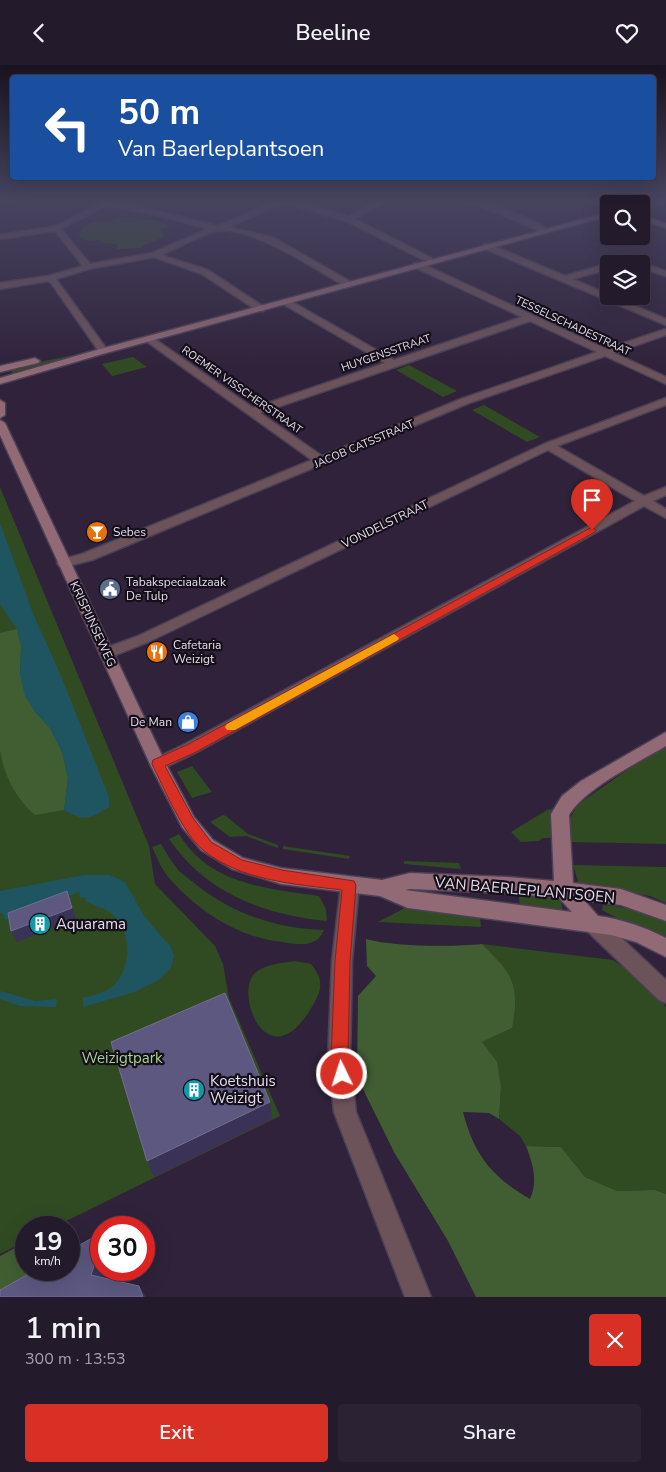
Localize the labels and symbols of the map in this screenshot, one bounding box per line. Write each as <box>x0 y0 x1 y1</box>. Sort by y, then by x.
street label: TESSELSCHADESTRAAT <box>513 293 634 360</box>
street label: HUYGENSSTRAAT <box>339 330 433 375</box>
street label: ROEMER VISSCHERSTRAAT <box>179 343 306 438</box>
street label: JACOB CATSSTRAAT <box>311 416 417 472</box>
pin <box>571 479 613 530</box>
street label: VONDELSTRAAT <box>338 496 432 552</box>
bar icon: Sebes <box>85 520 109 544</box>
place label: Sebes <box>113 524 146 540</box>
place label: Tabakspeciaalzaak De Tulp <box>126 574 227 604</box>
public building icon: Tabakspeciaalzaak De Tulp <box>98 577 122 601</box>
street label: KRISPIJNSEWEG <box>66 579 120 669</box>
place label: Cafetaria Weizigt <box>173 637 221 667</box>
restaurant icon: Cafetaria Weizigt <box>145 640 169 664</box>
shop icon: De Man <box>176 710 200 734</box>
place label: De Man <box>130 714 172 730</box>
street label: VAN BAERLEPLANTSOEN <box>433 872 616 908</box>
building icon: Aquarama <box>28 912 52 936</box>
place label: Aquarama <box>56 914 126 934</box>
position arrow <box>315 1047 367 1099</box>
park label: Weizigtpark <box>81 1048 163 1068</box>
place label: Koetshuis Weizigt <box>210 1071 276 1108</box>
building icon: Koetshuis Weizigt <box>182 1078 206 1102</box>
speed limit sign: 30 <box>90 1216 155 1281</box>

